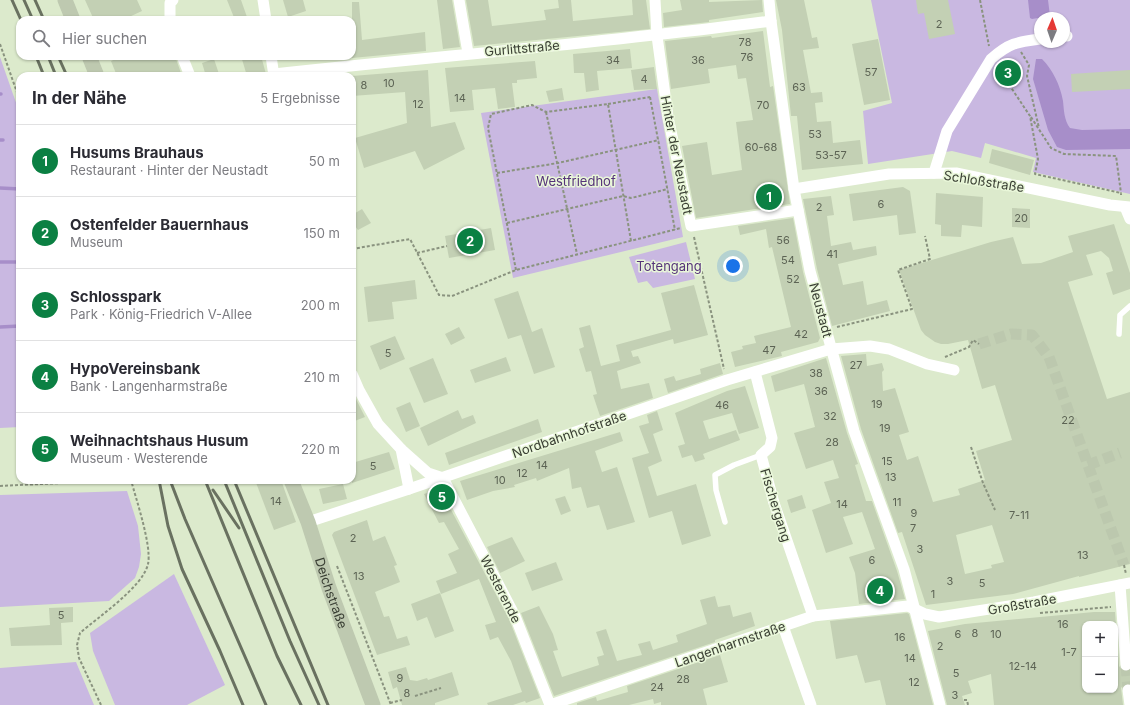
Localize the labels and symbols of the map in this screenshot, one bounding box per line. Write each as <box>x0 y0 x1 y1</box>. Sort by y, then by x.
north arrow <box>1034 12 1070 48</box>
house number: 2 <box>936 17 942 31</box>
house number: 78 <box>739 35 752 49</box>
street label: Gurlittstraße <box>484 37 560 59</box>
house number: 76 <box>741 50 754 64</box>
house number: 34 <box>606 53 620 67</box>
house number: 36 <box>691 53 705 67</box>
pin: 3 <box>995 58 1021 88</box>
house number: 57 <box>865 65 877 79</box>
house number: 4 <box>640 72 648 86</box>
house number: 10 <box>383 76 395 90</box>
house number: 8 <box>361 78 368 92</box>
house number: 63 <box>792 80 806 94</box>
house number: 14 <box>454 91 466 105</box>
street label: Hinter der Neustadt <box>658 94 696 216</box>
house number: 12 <box>412 97 424 111</box>
house number: 70 <box>757 98 770 112</box>
house number: 53 <box>808 127 822 141</box>
house number: 60-68 <box>745 140 777 154</box>
house number: 53-57 <box>815 148 847 162</box>
street label: Schloßstraße <box>943 167 1025 195</box>
park label: Westfriedhof <box>536 173 616 189</box>
pin: 1 <box>756 182 782 212</box>
house number: 6 <box>878 197 885 211</box>
house number: 2 <box>816 200 822 214</box>
house number: 20 <box>1014 211 1028 225</box>
pin: 2 <box>457 226 483 256</box>
house number: 56 <box>776 233 790 247</box>
house number: 41 <box>826 247 838 261</box>
house number: 54 <box>781 253 795 267</box>
your location <box>723 256 743 276</box>
park label: Totengang <box>636 258 702 274</box>
house number: 52 <box>786 272 800 286</box>
street label: Neustadt <box>806 281 836 339</box>
house number: 42 <box>794 327 808 341</box>
house number: 47 <box>762 343 776 357</box>
house number: 5 <box>385 346 392 360</box>
house number: 27 <box>850 358 862 372</box>
house number: 38 <box>809 366 823 380</box>
house number: 36 <box>814 384 828 398</box>
house number: 19 <box>871 397 883 411</box>
house number: 46 <box>715 398 729 412</box>
street label: Nordbahnhofstraße <box>510 407 628 461</box>
house number: 32 <box>823 409 837 423</box>
house number: 22 <box>1061 413 1075 427</box>
house number: 19 <box>879 421 891 435</box>
house number: 28 <box>825 435 839 449</box>
house number: 15 <box>881 454 893 468</box>
house number: 14 <box>536 458 548 472</box>
house number: 5 <box>370 459 377 473</box>
house number: 12 <box>516 466 528 480</box>
street label: Fischergang <box>757 466 795 544</box>
house number: 13 <box>885 470 897 484</box>
house number: 10 <box>494 473 506 487</box>
pin: 5 <box>429 482 455 512</box>
house number: 14 <box>270 494 282 508</box>
house number: 11 <box>893 495 901 509</box>
house number: 14 <box>836 497 848 511</box>
house number: 9 <box>911 506 918 520</box>
house number: 7-11 <box>1009 508 1029 522</box>
house number: 7 <box>910 521 916 535</box>
house number: 2 <box>350 531 356 545</box>
house number: 3 <box>917 542 924 556</box>
house number: 13 <box>1077 548 1089 562</box>
street label: Westerende <box>477 552 525 626</box>
house number: 6 <box>869 553 876 567</box>
street label: Deichstraße <box>312 555 351 631</box>
house number: 13 <box>353 569 365 583</box>
house number: 3 <box>947 574 954 588</box>
pin: 4 <box>867 576 893 606</box>
house number: 5 <box>979 576 986 590</box>
house number: 1 <box>931 587 935 601</box>
street label: Großstraße <box>987 590 1057 618</box>
house number: 5 <box>58 608 65 622</box>
house number: 16 <box>1057 617 1069 631</box>
street label: Langenharmstraße <box>673 618 787 670</box>
house number: 8 <box>972 626 979 640</box>
house number: 6 <box>955 627 962 641</box>
house number: 10 <box>990 627 1002 641</box>
house number: 16 <box>894 630 906 644</box>
house number: 2 <box>937 639 943 653</box>
house number: 1-7 <box>1061 645 1077 659</box>
house number: 14 <box>904 651 916 665</box>
house number: 12-14 <box>1009 659 1037 673</box>
house number: 5 <box>953 666 960 680</box>
house number: 9 <box>397 671 404 685</box>
house number: 28 <box>676 672 690 686</box>
house number: 12 <box>908 675 920 689</box>
house number: 24 <box>650 680 664 694</box>
house number: 8 <box>404 686 411 700</box>
house number: 3 <box>952 688 959 702</box>

